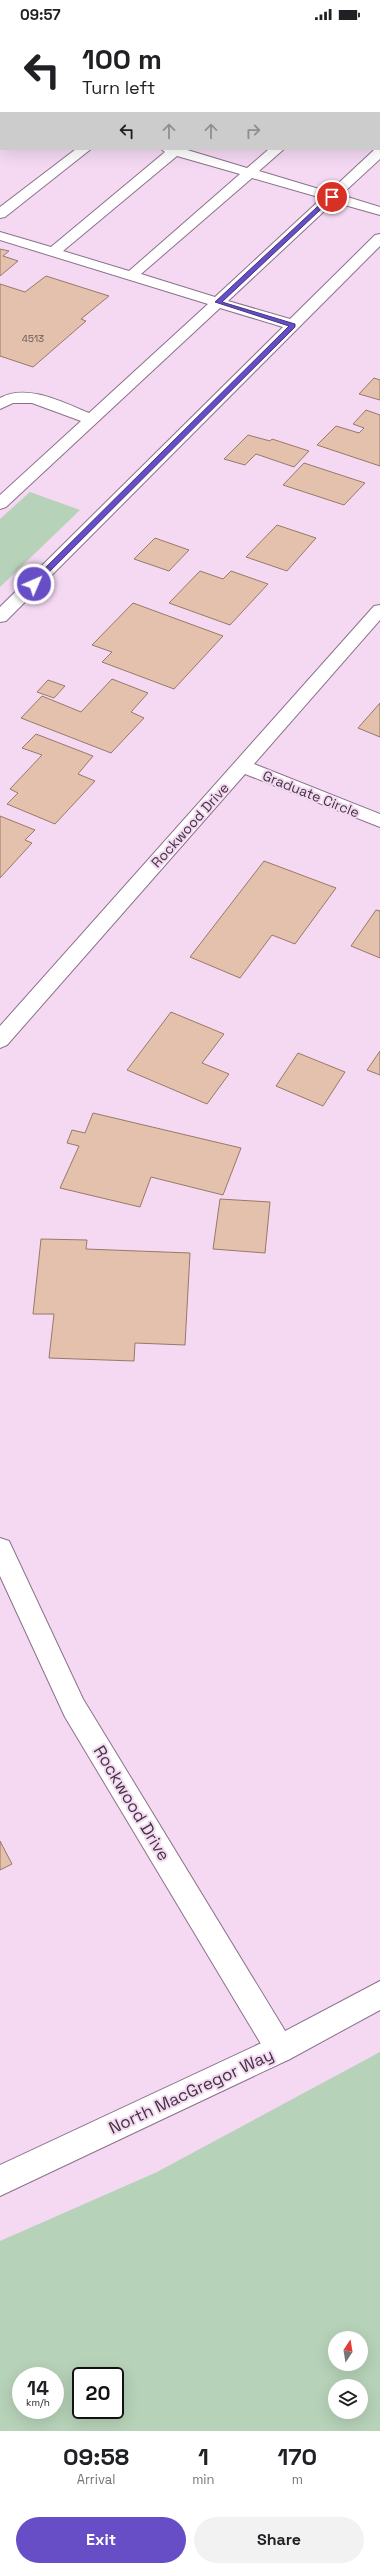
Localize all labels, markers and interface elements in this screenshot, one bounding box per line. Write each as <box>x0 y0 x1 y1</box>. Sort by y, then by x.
text: 09:57 <box>20 5 61 24</box>
text: 100 m <box>82 41 162 77</box>
icon: left <box>16 44 68 96</box>
text: Turn left <box>82 76 155 99</box>
icon: left <box>116 120 138 142</box>
icon: ahead <box>158 120 180 142</box>
icon: ahead <box>200 120 222 142</box>
icon: right <box>242 120 264 142</box>
pin <box>315 180 349 214</box>
icon: arrive <box>321 186 343 208</box>
house number: 4513 <box>22 332 44 345</box>
position arrow <box>13 563 55 605</box>
street label: Graduate Circle <box>260 766 362 822</box>
street label: Rockwood Drive <box>147 779 233 871</box>
street label: Rockwood Drive <box>89 1741 175 1865</box>
street label: North MacGregor Way <box>105 2043 277 2139</box>
north arrow <box>328 2331 368 2371</box>
map controls <box>328 2331 368 2419</box>
speed limit sign: 20 <box>72 2367 124 2419</box>
text: 14 <box>27 2375 49 2401</box>
button: layers <box>328 2379 368 2419</box>
text: km/h <box>26 2396 50 2409</box>
text: 09:58 <box>63 2441 129 2472</box>
text: 1 <box>198 2441 209 2472</box>
text: 170 <box>277 2441 317 2472</box>
text: Arrival <box>77 2471 115 2488</box>
text: min <box>192 2471 215 2488</box>
text: m <box>292 2471 303 2488</box>
button: Exit <box>16 2517 186 2563</box>
button: Share <box>194 2517 364 2563</box>

